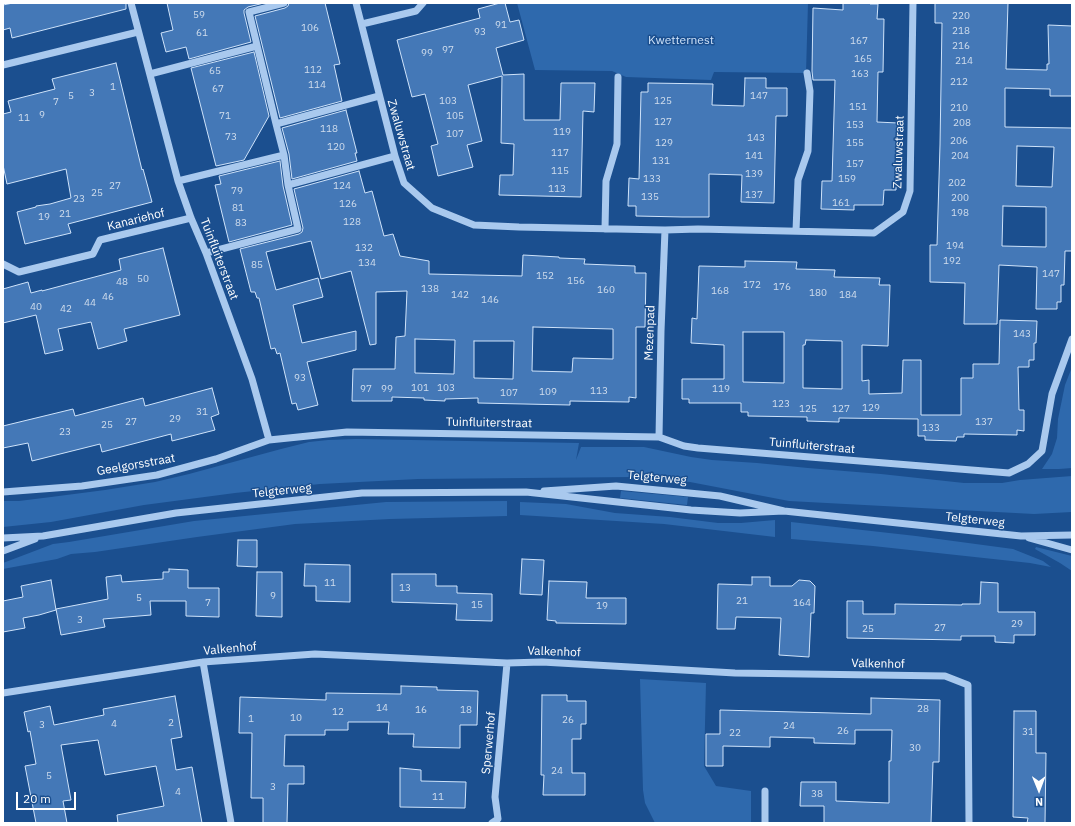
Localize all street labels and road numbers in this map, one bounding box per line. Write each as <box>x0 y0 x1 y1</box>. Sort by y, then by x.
street label: Zwaluwstraat <box>384 98 418 172</box>
street label: Zwaluwstraat <box>891 115 907 189</box>
street label: Kanariehof <box>106 206 166 234</box>
street label: Tuinfluiterstraat <box>197 216 241 302</box>
street label: Mezenpad <box>642 305 658 361</box>
street label: Tuinfluiterstraat <box>446 415 532 431</box>
street label: Tuinfluiterstraat <box>768 435 856 457</box>
street label: Geelgorsstraat <box>96 451 176 479</box>
street label: Telgterweg <box>627 468 687 488</box>
street label: Telgterweg <box>252 481 312 501</box>
street label: Telgterweg <box>945 510 1005 530</box>
street label: Valkenhof <box>203 639 257 659</box>
street label: Valkenhof <box>527 644 581 660</box>
street label: Valkenhof <box>851 656 905 672</box>
street label: Sperwerhof <box>479 711 499 775</box>

